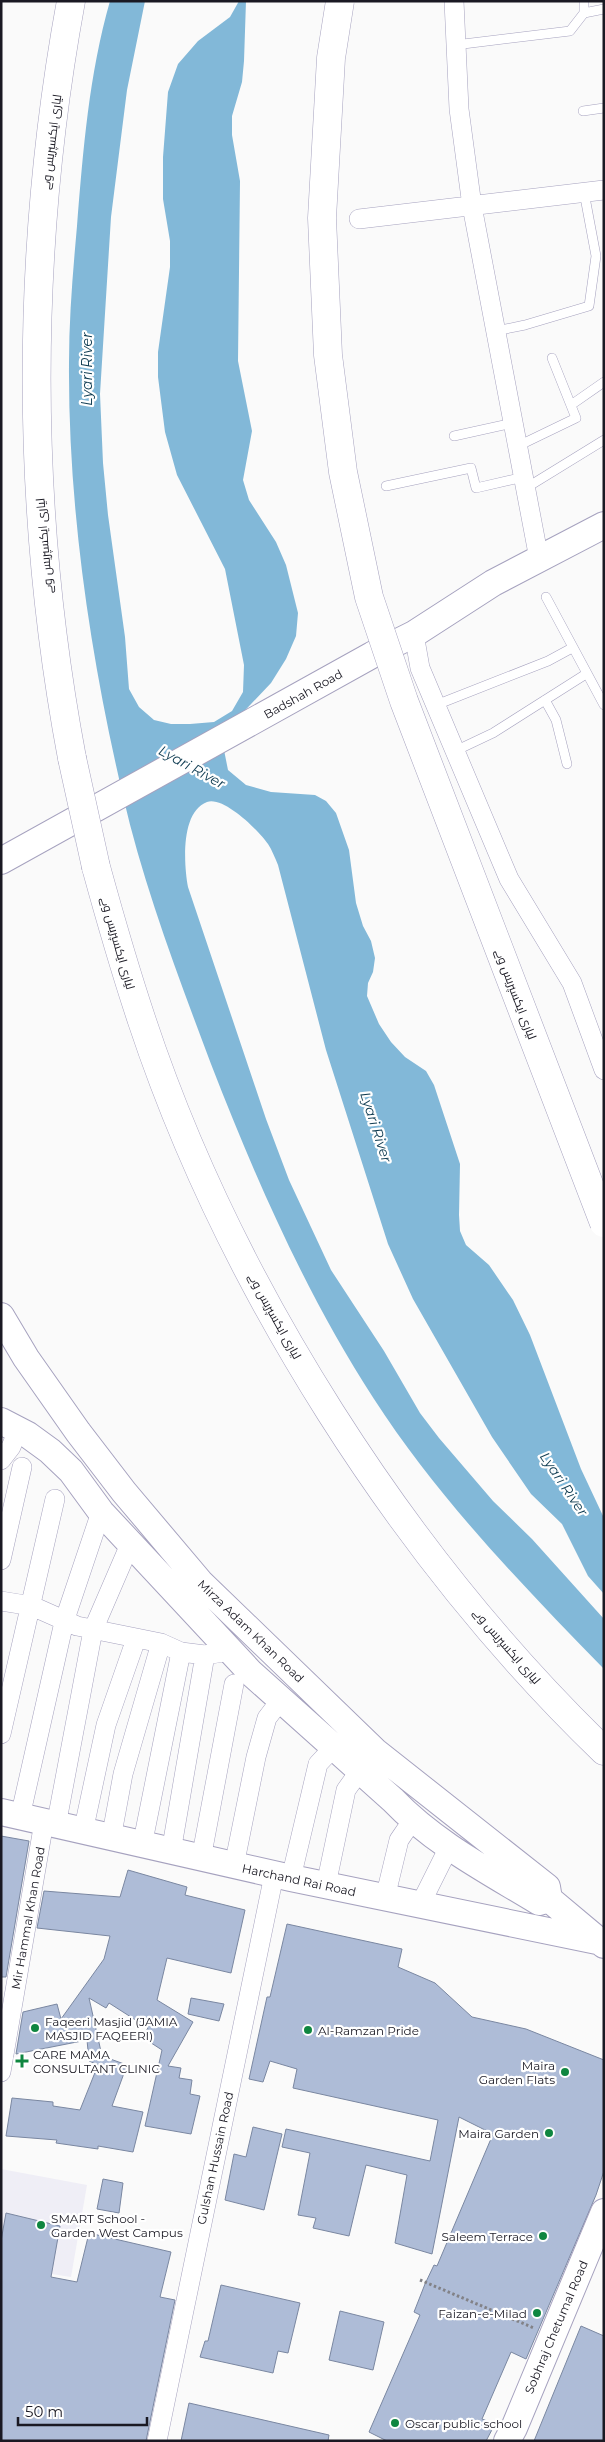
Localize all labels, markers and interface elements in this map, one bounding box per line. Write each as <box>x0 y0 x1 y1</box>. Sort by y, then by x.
street label: لیاری ایکسپریس وے <box>38 94 66 191</box>
water label: Lyari River <box>78 332 96 406</box>
street label: لیاری ایکسپریس وے <box>32 497 58 594</box>
street label: Badshah Road <box>261 666 345 722</box>
water label: Lyari River <box>156 741 229 793</box>
street label: لیاری ایکسپریس وے <box>96 895 138 992</box>
street label: لیاری ایکسپریس وے <box>490 947 540 1042</box>
water label: Lyari River <box>356 1089 396 1165</box>
street label: لیاری ایکسپریس وے <box>243 1270 305 1362</box>
water label: Lyari River <box>536 1449 592 1520</box>
street label: Mirza Adam Khan Road <box>195 1576 307 1686</box>
street label: لیاری ایکسپریس وے <box>468 1605 544 1688</box>
street label: Mir Hammal Khan Road <box>8 1845 48 1991</box>
street label: Harchand Rai Road <box>241 1861 357 1899</box>
place label: Faqeeri Masjid (JAMIA MASJID FAQEERI) <box>45 2014 178 2043</box>
marker: Faqeeri Masjid (JAMIA MASJID FAQEERI) <box>29 2022 41 2034</box>
place label: Al-Ramzan Pride <box>318 2023 419 2038</box>
marker: Al-Ramzan Pride <box>302 2024 314 2036</box>
place label: CARE MAMA CONSULTANT CLINIC <box>33 2047 160 2076</box>
marker: CARE MAMA CONSULTANT CLINIC <box>15 2054 29 2068</box>
place label: Maira Garden Flats <box>479 2058 555 2087</box>
marker: Maira Garden Flats <box>559 2066 571 2078</box>
street label: Gulshan Hussain Road <box>194 2090 236 2226</box>
place label: Maira Garden <box>458 2126 539 2141</box>
marker: Maira Garden <box>543 2127 555 2139</box>
place label: SMART School - Garden West Campus <box>51 2211 183 2240</box>
marker: SMART School - Garden West Campus <box>35 2219 47 2231</box>
place label: Saleem Terrace <box>441 2229 533 2244</box>
marker: Saleem Terrace <box>537 2230 549 2242</box>
street label: Sobhraj Chetumal Road <box>521 2258 591 2396</box>
place label: Faizan-e-Milad <box>438 2306 527 2321</box>
marker: Faizan-e-Milad <box>531 2307 543 2319</box>
scale bar <box>18 2394 146 2426</box>
text: 50 m <box>25 2402 63 2421</box>
place label: Oscar public school <box>405 2416 522 2431</box>
marker: Oscar public school <box>389 2417 401 2429</box>

